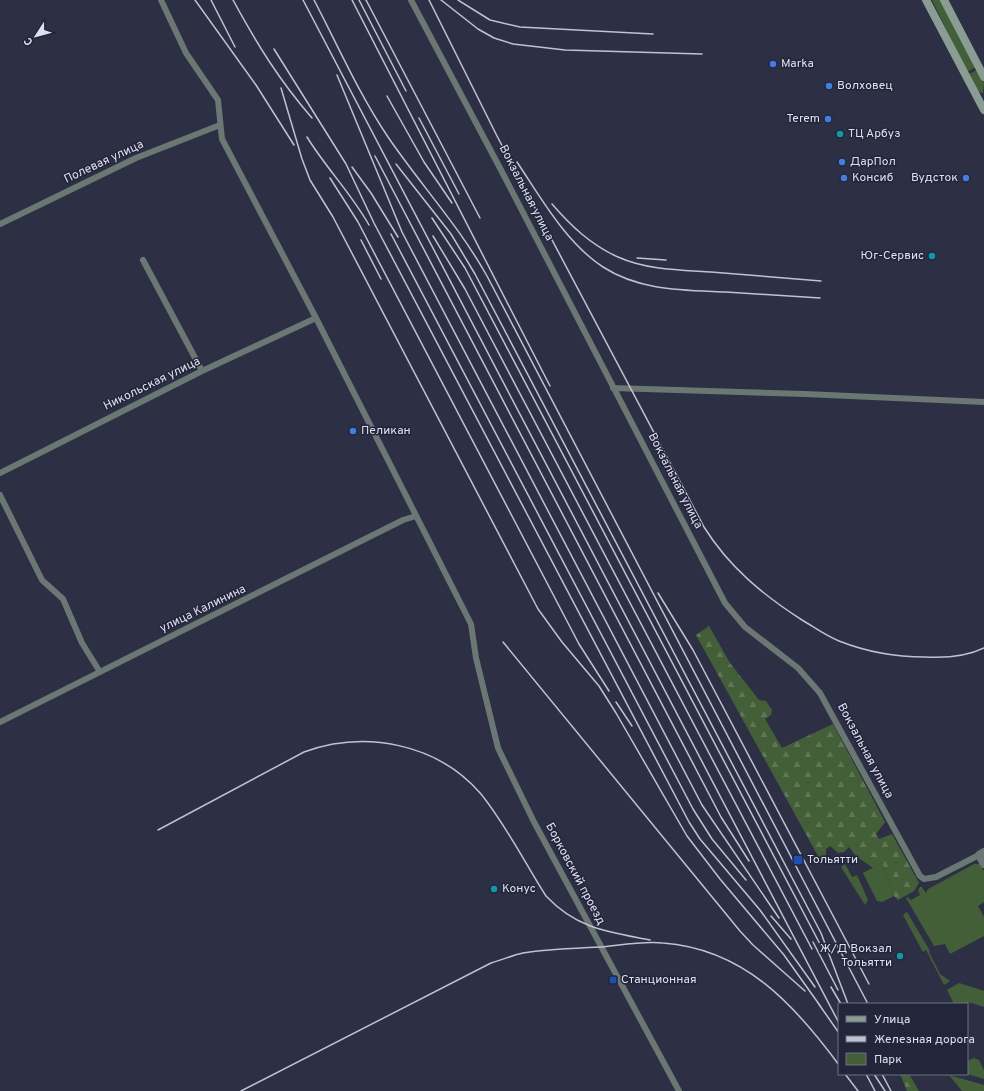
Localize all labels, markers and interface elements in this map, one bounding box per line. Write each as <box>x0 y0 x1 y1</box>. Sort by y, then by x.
north arrow <box>16 16 56 56</box>
text: С <box>21 34 36 48</box>
place label: Marka <box>781 56 814 72</box>
marker: Marka <box>768 59 778 69</box>
place label: Волховец <box>837 78 893 94</box>
marker: Волховец <box>824 81 834 91</box>
place label: Terem <box>786 111 820 127</box>
marker: Terem <box>823 114 833 124</box>
place label: ТЦ Арбуз <box>848 126 901 142</box>
marker: ТЦ Арбуз <box>835 129 845 139</box>
street label: Полевая улица <box>62 137 146 187</box>
street label: Вокзальная улица <box>495 142 557 244</box>
place label: ДарПол <box>850 154 896 170</box>
marker: ДарПол <box>837 157 847 167</box>
place label: Консиб <box>852 170 894 186</box>
place label: Вудсток <box>911 170 958 186</box>
marker: Консиб <box>839 173 849 183</box>
marker: Вудсток <box>961 173 971 183</box>
place label: Юг-Сервис <box>861 248 924 264</box>
marker: Юг-Сервис <box>927 251 937 261</box>
street label: Никольская улица <box>101 354 203 414</box>
place label: Пеликан <box>361 423 411 439</box>
marker: Пеликан <box>348 426 358 436</box>
street label: Вокзальная улица <box>644 430 706 532</box>
street label: улица Калинина <box>157 581 249 637</box>
street label: Вокзальная улица <box>833 701 897 801</box>
street label: Борковский проезд <box>541 820 609 928</box>
place label: Тольятти <box>807 852 858 868</box>
marker: Тольятти <box>792 854 804 866</box>
place label: Конус <box>502 881 536 897</box>
marker: Конус <box>489 884 499 894</box>
place label: Ж/Д Вокзал Тольятти <box>820 941 892 971</box>
marker: Ж/Д Вокзал Тольятти <box>895 951 905 961</box>
place label: Станционная <box>621 972 696 988</box>
marker: Станционная <box>608 975 618 985</box>
legend <box>838 1003 968 1075</box>
text: Улица <box>874 1012 910 1028</box>
text: Железная дорога <box>874 1032 975 1048</box>
text: Парк <box>874 1052 902 1068</box>

